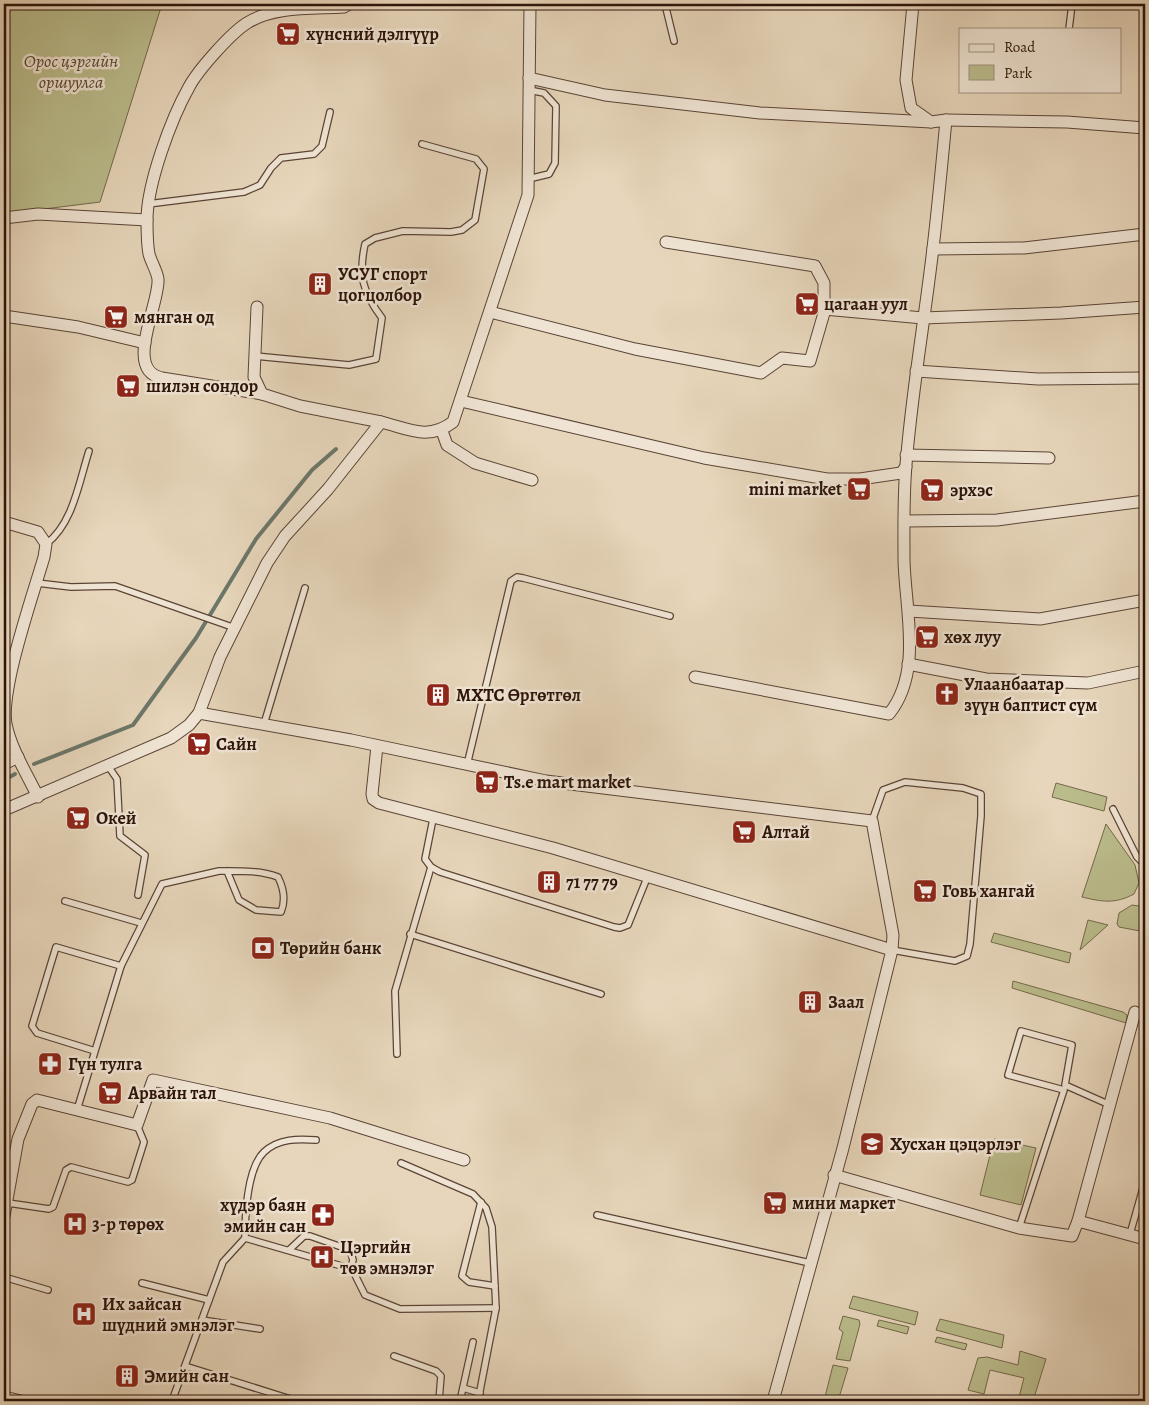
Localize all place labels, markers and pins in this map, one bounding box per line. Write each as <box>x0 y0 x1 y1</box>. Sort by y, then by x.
supermarket icon: хүнсний дэлгүүр <box>275 21 301 47</box>
place label: хүнсний дэлгүүр <box>306 22 439 46</box>
place label: УСУГ спорт цогцолбор <box>338 262 427 307</box>
building icon: УСУГ спорт цогцолбор <box>307 271 333 297</box>
supermarket icon: цагаан уул <box>794 291 820 317</box>
place label: цагаан уул <box>824 292 908 316</box>
supermarket icon: мянган од <box>103 304 129 330</box>
place label: мянган од <box>134 305 214 329</box>
supermarket icon: шилэн сондор <box>115 373 141 399</box>
place label: шилэн сондор <box>146 374 259 398</box>
supermarket icon: mini market <box>846 476 872 502</box>
place label: mini market <box>749 477 842 501</box>
supermarket icon: эрхэс <box>919 477 945 503</box>
place label: эрхэс <box>950 478 993 502</box>
supermarket icon: хөх луу <box>914 624 940 650</box>
place label: хөх луу <box>944 625 1001 649</box>
place label: Улаанбаатар зүүн баптист сүм <box>964 672 1098 717</box>
church icon: Улаанбаатар зүүн баптист сүм <box>934 681 960 707</box>
building icon: МХТС Өргөтгөл <box>425 682 451 708</box>
place label: МХТС Өргөтгөл <box>456 683 581 707</box>
supermarket icon: Сайн <box>186 731 212 757</box>
place label: Сайн <box>216 732 257 756</box>
supermarket icon: Ts.e mart market <box>474 769 500 795</box>
place label: Ts.e mart market <box>504 770 631 794</box>
supermarket icon: Окей <box>65 805 91 831</box>
place label: Окей <box>96 806 137 830</box>
supermarket icon: Алтай <box>731 819 757 845</box>
place label: Алтай <box>761 820 810 844</box>
building icon: 71 77 79 <box>536 869 562 895</box>
place label: 71 77 79 <box>566 870 618 894</box>
supermarket icon: Говь хангай <box>912 878 938 904</box>
place label: Говь хангай <box>942 879 1035 903</box>
bank icon: Төрийн банк <box>250 935 276 961</box>
place label: Төрийн банк <box>280 936 382 960</box>
building icon: Заал <box>797 989 823 1015</box>
place label: Заал <box>828 990 864 1014</box>
pharmacy icon: Гүн тулга <box>37 1051 63 1077</box>
place label: Гүн тулга <box>68 1052 143 1076</box>
supermarket icon: Арвайн тал <box>97 1080 123 1106</box>
place label: Арвайн тал <box>127 1081 216 1105</box>
school or university icon: Хусхан цэцэрлэг <box>859 1131 885 1157</box>
place label: Хусхан цэцэрлэг <box>890 1132 1021 1156</box>
supermarket icon: мини маркет <box>762 1190 788 1216</box>
place label: мини маркет <box>792 1191 896 1215</box>
place label: хүдэр баян эмийн сан <box>220 1193 306 1238</box>
pharmacy icon: хүдэр баян эмийн сан <box>310 1202 336 1228</box>
hospital icon: 3-р төрөх <box>62 1211 88 1237</box>
place label: 3-р төрөх <box>92 1212 165 1236</box>
place label: Цэргийн төв эмнэлэг <box>340 1235 434 1280</box>
hospital icon: Цэргийн төв эмнэлэг <box>309 1244 335 1270</box>
place label: Их зайсан шүдний эмнэлэг <box>102 1292 235 1337</box>
hospital icon: Их зайсан шүдний эмнэлэг <box>71 1301 97 1327</box>
building icon: Эмийн сан <box>114 1363 140 1389</box>
place label: Эмийн сан <box>144 1364 229 1388</box>

